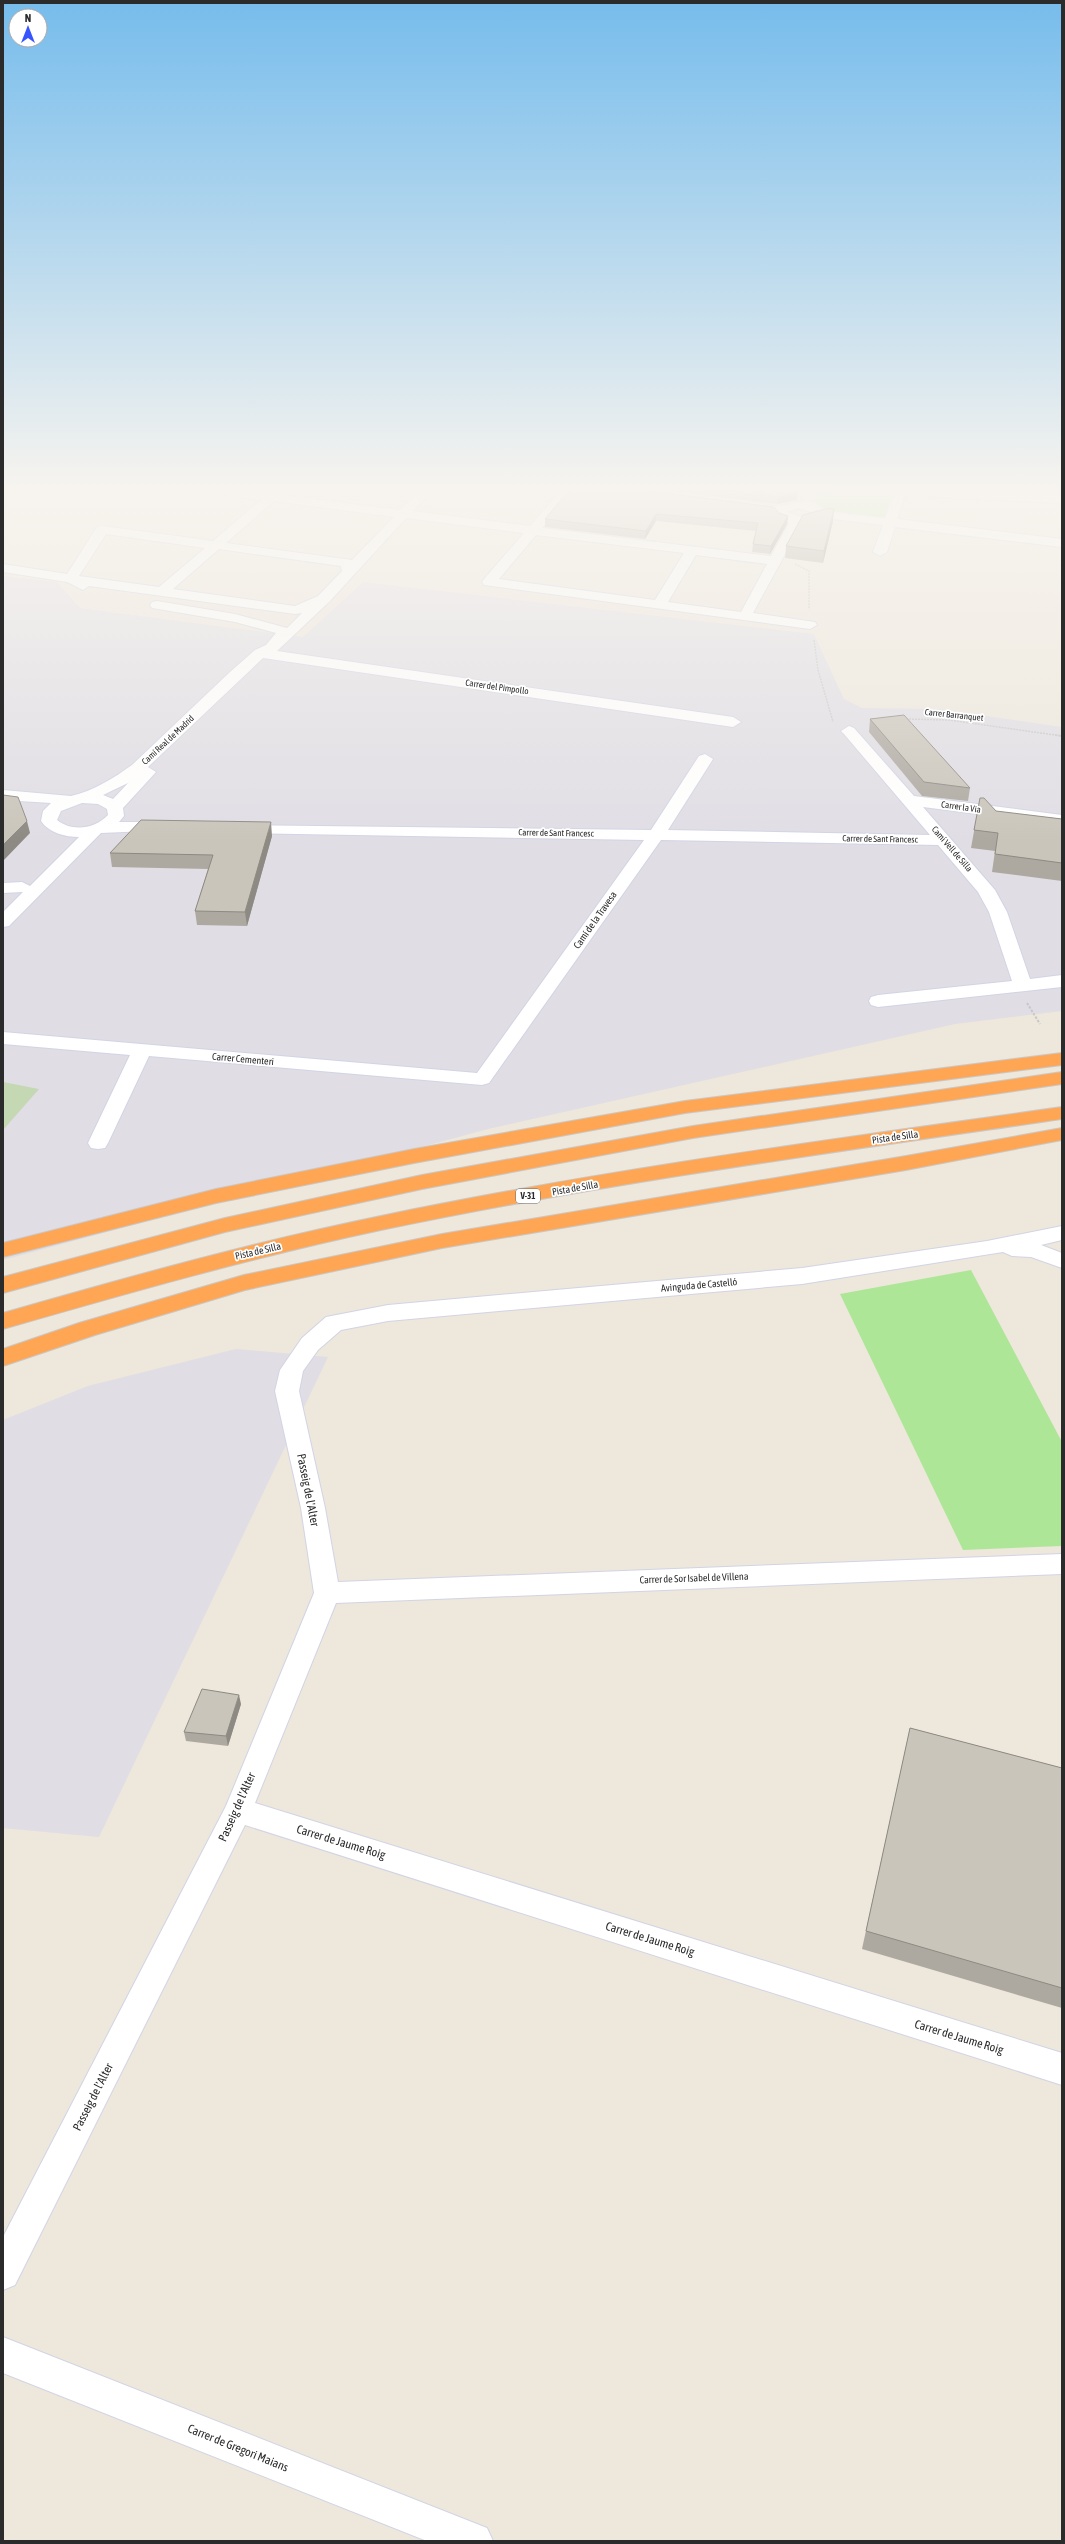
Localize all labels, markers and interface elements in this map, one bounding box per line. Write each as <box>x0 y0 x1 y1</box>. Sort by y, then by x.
north arrow <box>8 8 48 48</box>
text: N <box>25 12 31 24</box>
street label: Carrer del Pimpollo <box>465 678 529 696</box>
street label: Carrer Barranquet <box>924 707 984 723</box>
street label: Camí Real de Madrid <box>140 713 196 767</box>
street label: Carrer la Via <box>940 799 982 815</box>
street label: Camí Vell de Silla <box>930 824 974 874</box>
street label: Carrer de Sant Francesc <box>518 827 595 839</box>
street label: Carrer de Sant Francesc <box>842 833 919 845</box>
street label: Camí de la Travesa <box>571 889 619 951</box>
street label: Carrer Cementeri <box>212 1051 274 1067</box>
street label: Pista de Silla <box>871 1128 919 1146</box>
street label: Pista de Silla <box>551 1178 599 1197</box>
road number: V-31 <box>516 1189 540 1203</box>
street label: Pista de Silla <box>234 1240 282 1262</box>
street label: Avinguda de Castelló <box>660 1276 738 1294</box>
street label: Passeig de l'Alter <box>294 1452 322 1528</box>
street label: Carrer de Sor Isabel de Villena <box>639 1571 749 1585</box>
street label: Passeig de l'Alter <box>216 1770 259 1844</box>
street label: Carrer de Jaume Roig <box>295 1822 388 1862</box>
street label: Carrer de Jaume Roig <box>604 1919 697 1959</box>
street label: Carrer de Jaume Roig <box>913 2017 1006 2057</box>
street label: Passeig de l'Alter <box>70 2060 116 2133</box>
street label: Carrer de Gregori Maians <box>186 2421 290 2475</box>

